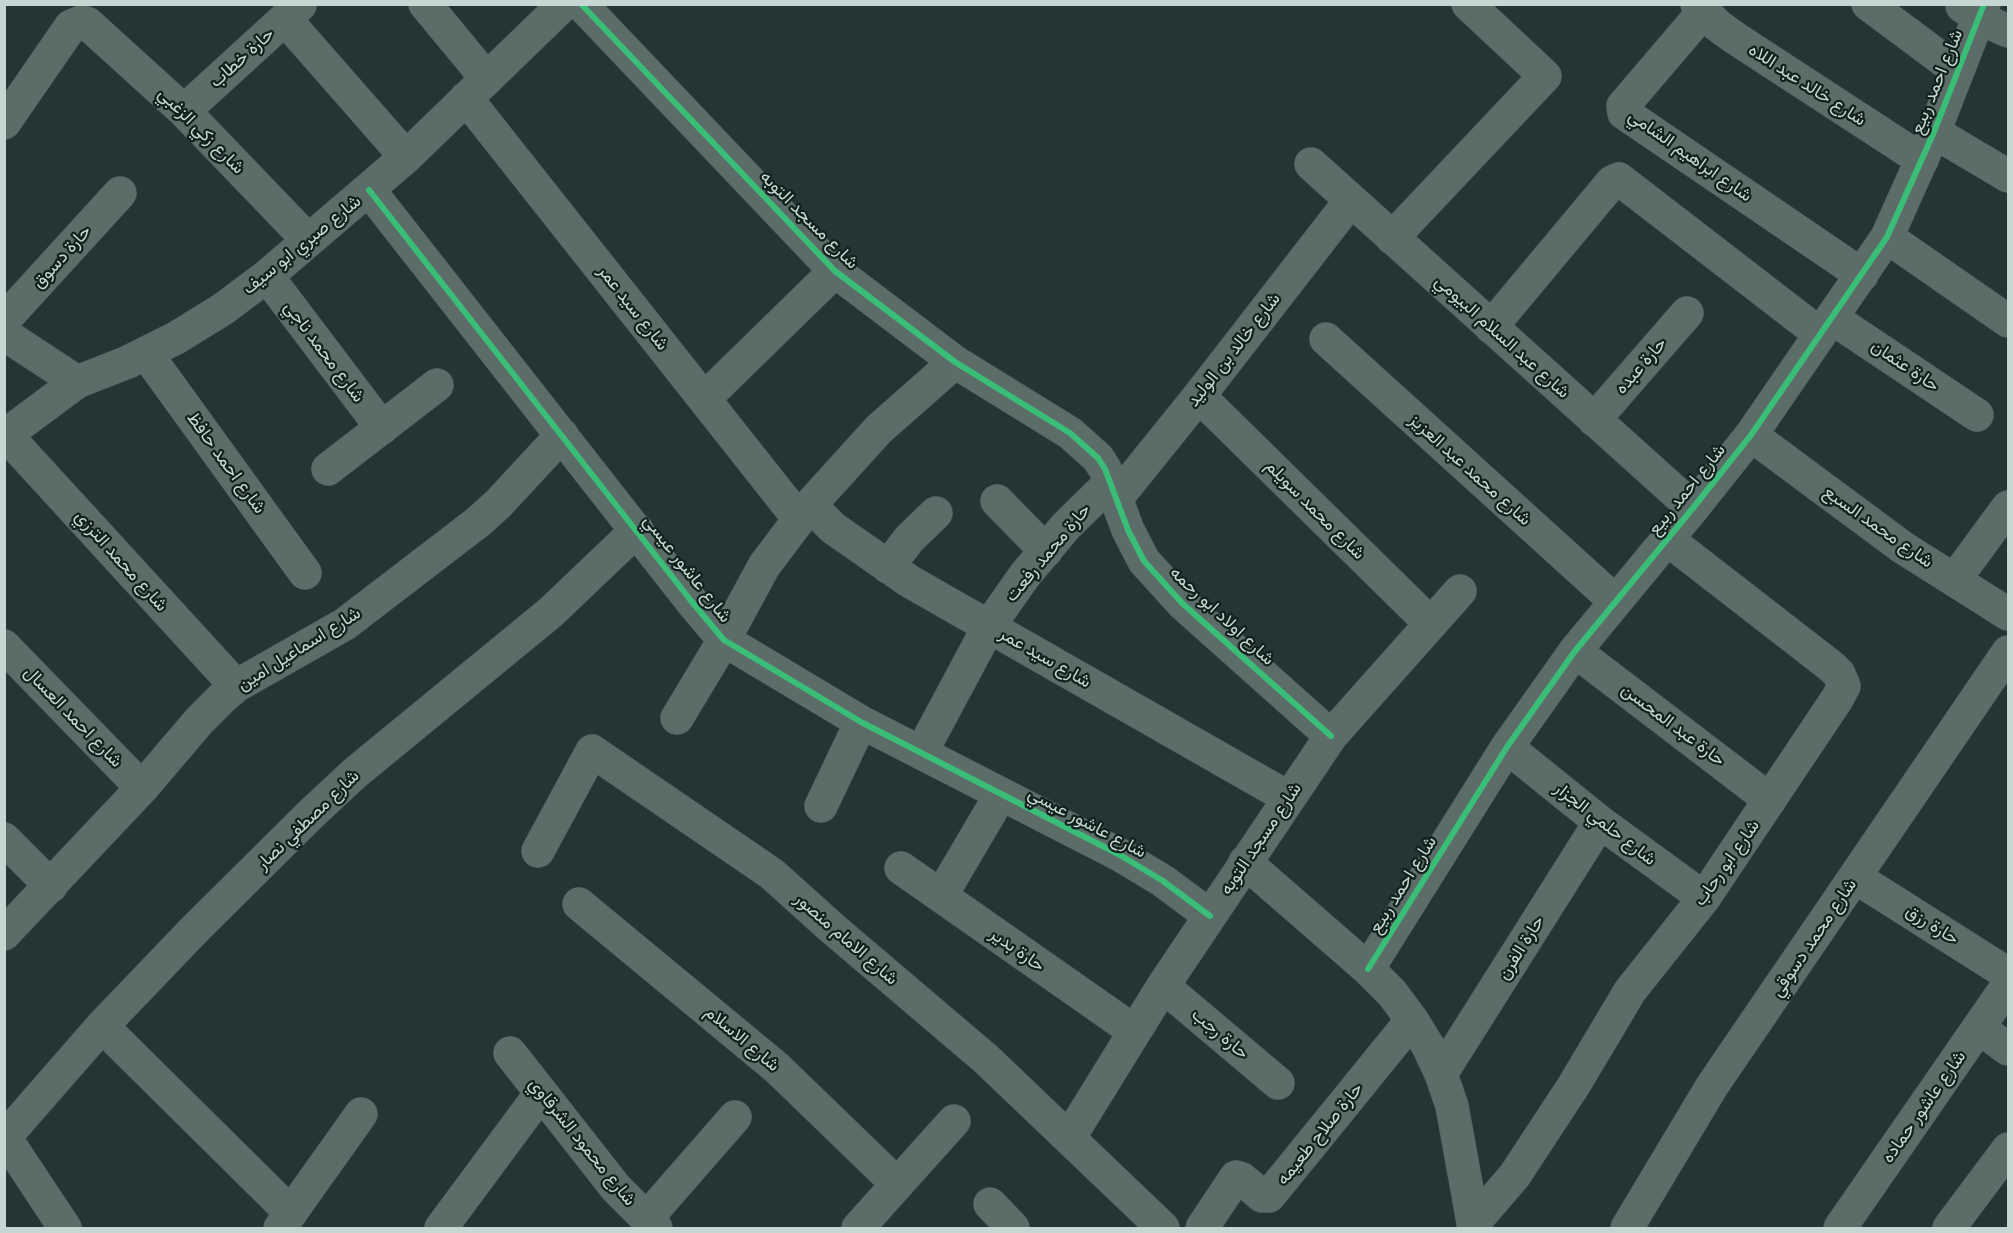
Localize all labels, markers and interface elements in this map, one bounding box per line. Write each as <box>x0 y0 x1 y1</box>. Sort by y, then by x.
street label: حارة خطاب <box>205 23 279 93</box>
street label: شارع احمد ربيع <box>1906 26 1968 138</box>
street label: شارع خالد عبد اللاه <box>1744 39 1870 131</box>
street label: شارع زكي الزغبي <box>153 83 249 179</box>
street label: شارع ابراهيم الشامي <box>1624 105 1756 207</box>
street label: شارع مسجد التوبه <box>755 166 863 274</box>
street label: شارع صبري ابو سيف <box>238 191 366 299</box>
street label: حارة دسوق <box>28 221 96 293</box>
street label: شارع سيد عمر <box>593 261 673 355</box>
street label: شارع عبد السلام البيومي <box>1430 271 1574 403</box>
street label: شارع خالد بن الوليد <box>1183 289 1285 411</box>
street label: شارع محمد ناجي <box>279 297 369 407</box>
street label: حارة عبده <box>1610 333 1672 399</box>
street label: حارة عثمان <box>1867 335 1943 397</box>
street label: شارع احمد حافظ <box>182 408 270 518</box>
street label: شارع محمد عبد العزيز <box>1404 409 1536 531</box>
street label: شارع احمد ربيع <box>1644 440 1730 540</box>
street label: شارع محمد سويلم <box>1261 456 1369 564</box>
street label: شارع محمد السبع <box>1819 481 1937 573</box>
street label: حارة محمد رفعت <box>1001 500 1095 606</box>
street label: شارع محمد الترزي <box>70 506 172 616</box>
street label: شارع عاشور عيسي <box>638 511 736 627</box>
street label: شارع اولاد ابو رحمه <box>1165 562 1279 670</box>
street label: شارع اسماعيل امين <box>233 602 365 696</box>
street label: شارع سيد عمر <box>995 623 1095 693</box>
street label: شارع احمد العسال <box>19 662 127 772</box>
street label: حارة عبد المحسن <box>1617 679 1729 771</box>
street label: شارع مصطفي نصار <box>252 765 364 875</box>
street label: شارع حلمي الجزار <box>1550 778 1660 870</box>
street label: شارع مسجد التوبه <box>1216 779 1306 899</box>
street label: شارع عاشور عيسي <box>1024 783 1150 863</box>
street label: شارع ابو رحاب <box>1689 816 1765 910</box>
street label: شارع احمد ربيع <box>1364 832 1442 938</box>
street label: شارع محمد دسوقي <box>1766 875 1862 1001</box>
street label: شارع الامام منصور <box>790 888 902 990</box>
street label: حارة رزق <box>1901 900 1963 950</box>
street label: حارة الفرن <box>1493 912 1549 984</box>
street label: حارة بدير <box>985 923 1049 977</box>
street label: شارع الاسلام <box>700 1001 784 1077</box>
street label: حارة رجب <box>1187 1004 1253 1064</box>
street label: شارع عاشور حماده <box>1877 1047 1971 1167</box>
street label: شارع محمود الشرقاوي <box>524 1074 640 1210</box>
street label: حارة صلاح طعيمه <box>1272 1078 1368 1190</box>

